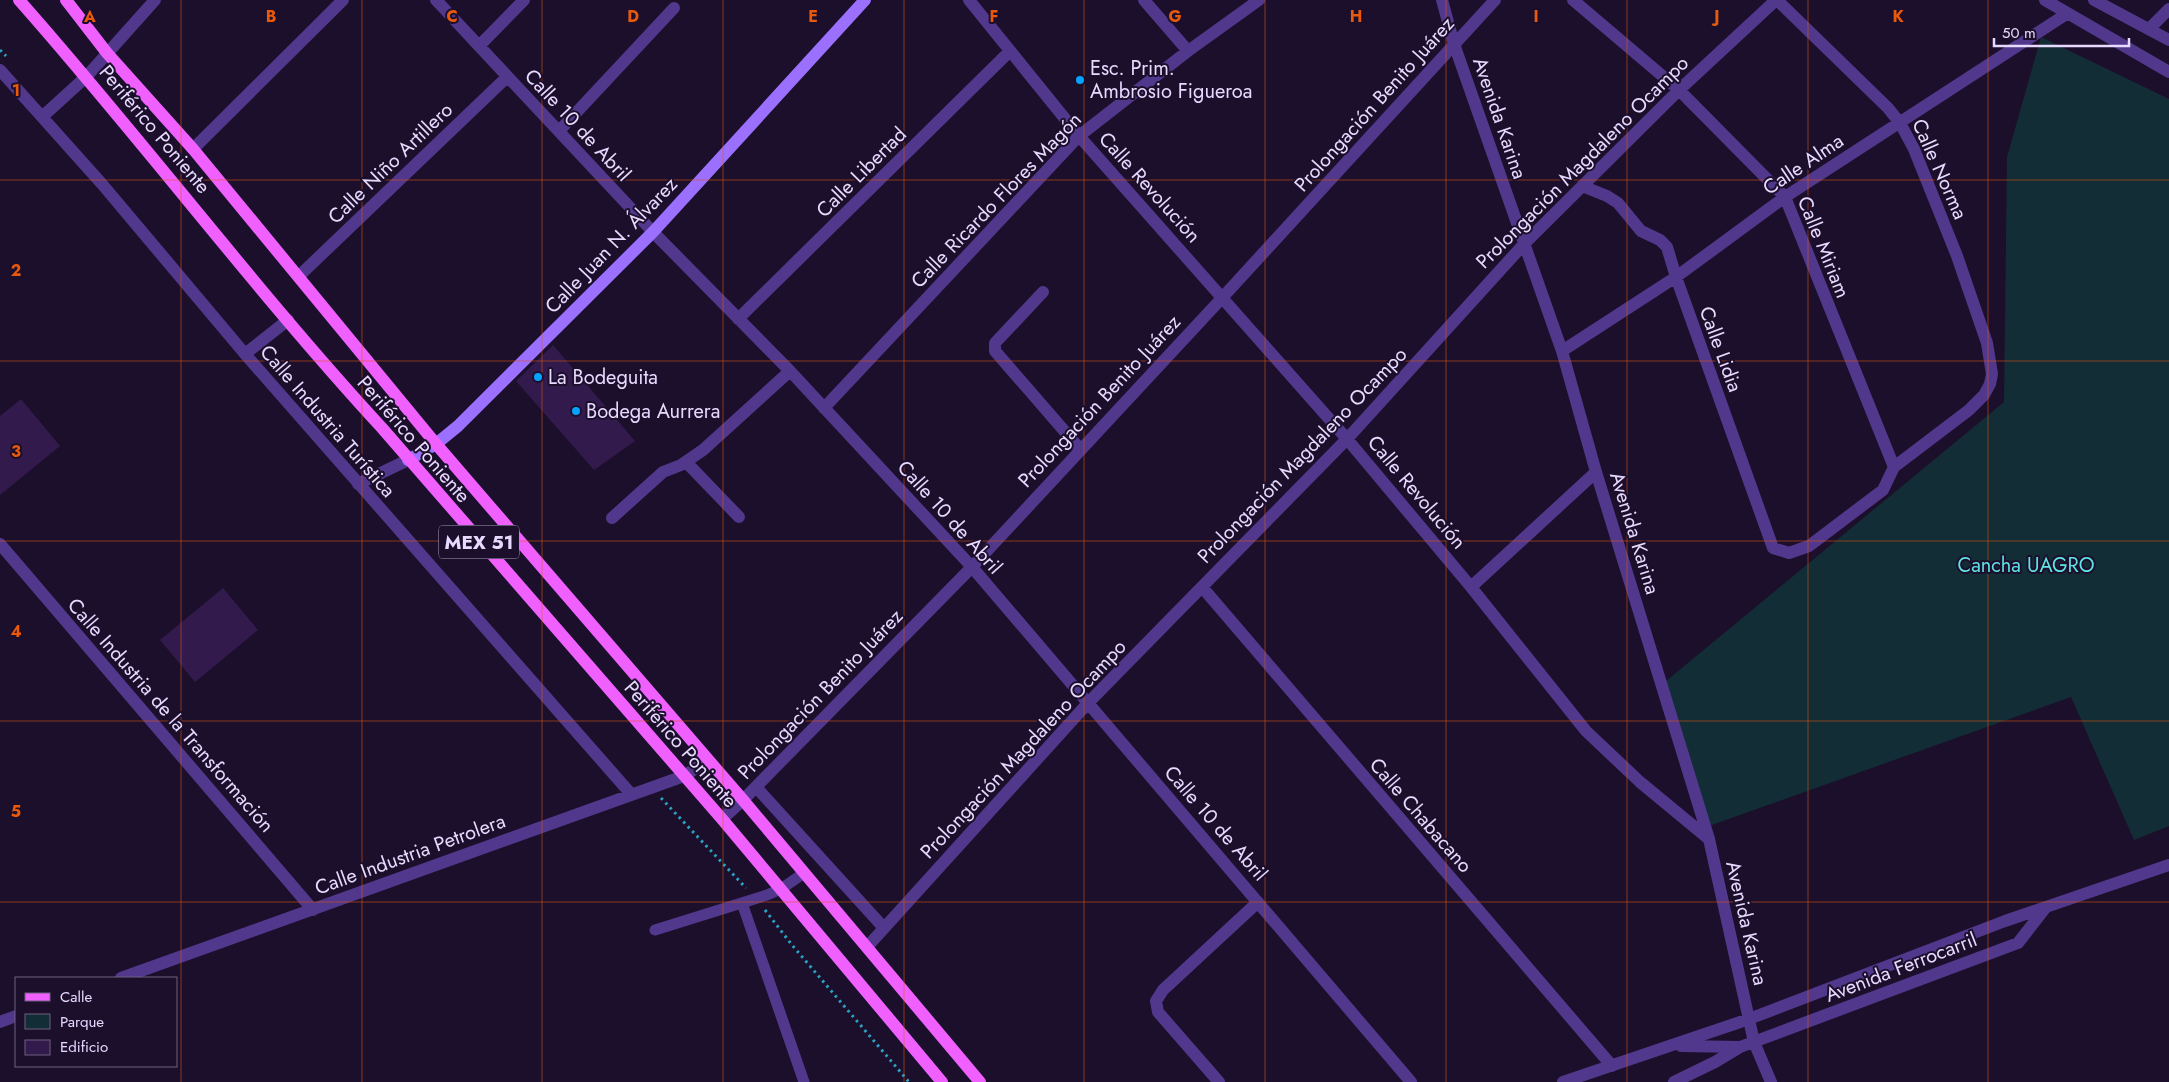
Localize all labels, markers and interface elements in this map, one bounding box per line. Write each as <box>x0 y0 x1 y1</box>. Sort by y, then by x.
text: A <box>83 5 96 28</box>
text: B <box>266 5 276 28</box>
text: C <box>446 5 458 28</box>
text: D <box>627 5 639 28</box>
text: E <box>808 5 818 28</box>
text: F <box>990 5 998 28</box>
text: G <box>1168 5 1182 28</box>
text: H <box>1350 5 1362 28</box>
text: I <box>1533 5 1539 28</box>
text: J <box>1711 5 1720 28</box>
text: K <box>1892 5 1904 28</box>
street label: Prolongación Benito Juárez <box>1288 10 1461 198</box>
scale bar <box>1994 15 2129 47</box>
text: 50 m <box>2002 22 2036 44</box>
street label: Prolongación Magdaleno Ocampo <box>1469 49 1695 275</box>
street label: Avenida Karina <box>1465 53 1534 183</box>
place label: Esc. Prim. Ambrosio Figueroa <box>1090 54 1252 106</box>
street label: Periférico Poniente <box>92 59 217 200</box>
street label: Calle 10 de Abril <box>518 63 638 188</box>
marker: Esc. Prim. Ambrosio Figueroa <box>1074 74 1086 86</box>
text: 1 <box>12 79 20 102</box>
street label: Calle Niño Artillero <box>321 96 459 231</box>
street label: Calle Ricardo Flores Magón <box>904 106 1088 295</box>
street label: Calle Norma <box>1904 114 1975 224</box>
street label: Calle Libertad <box>810 121 913 224</box>
street label: Calle Revolución <box>1092 125 1207 249</box>
street label: Calle Alma <box>1757 127 1849 202</box>
street label: Calle Juan N. Álvarez <box>539 171 684 320</box>
street label: Calle Miriam <box>1790 192 1857 302</box>
text: 2 <box>11 259 21 282</box>
street label: Calle Lidia <box>1692 302 1749 396</box>
street label: Prolongación Benito Juárez <box>1011 308 1187 494</box>
street label: Calle Industria Turística <box>253 339 402 504</box>
street label: Prolongación Magdaleno Ocampo <box>1191 341 1414 570</box>
place label: La Bodeguita <box>548 363 658 392</box>
street label: Periférico Poniente <box>350 369 477 509</box>
marker: La Bodeguita <box>532 371 544 383</box>
place label: Bodega Aurrera <box>586 397 720 426</box>
marker: Bodega Aurrera <box>570 405 582 417</box>
street label: Calle Revolución <box>1360 429 1473 556</box>
text: 3 <box>11 440 21 463</box>
street label: Calle 10 de Abril <box>890 454 1009 581</box>
street label: Avenida Karina <box>1602 468 1667 598</box>
road number: MEX 51 <box>439 526 519 558</box>
park label: Cancha UAGRO <box>1957 551 2095 580</box>
street label: Calle Industria de la Transformación <box>61 592 281 839</box>
street label: Prolongación Benito Juárez <box>731 603 910 786</box>
text: 4 <box>10 620 22 643</box>
street label: Prolongación Magdaleno Ocampo <box>914 633 1133 866</box>
street label: Periférico Poniente <box>617 674 744 814</box>
street label: Calle Chabacano <box>1362 751 1479 879</box>
street label: Calle 10 de Abril <box>1157 759 1274 887</box>
text: 5 <box>11 800 21 823</box>
street label: Calle Industria Petrolera <box>311 806 510 902</box>
street label: Avenida Karina <box>1718 858 1775 988</box>
street label: Avenida Ferrocarril <box>1821 925 1981 1010</box>
legend <box>15 977 178 1067</box>
text: Calle <box>60 986 92 1008</box>
text: Parque <box>60 1011 104 1033</box>
text: Edificio <box>60 1036 108 1058</box>

